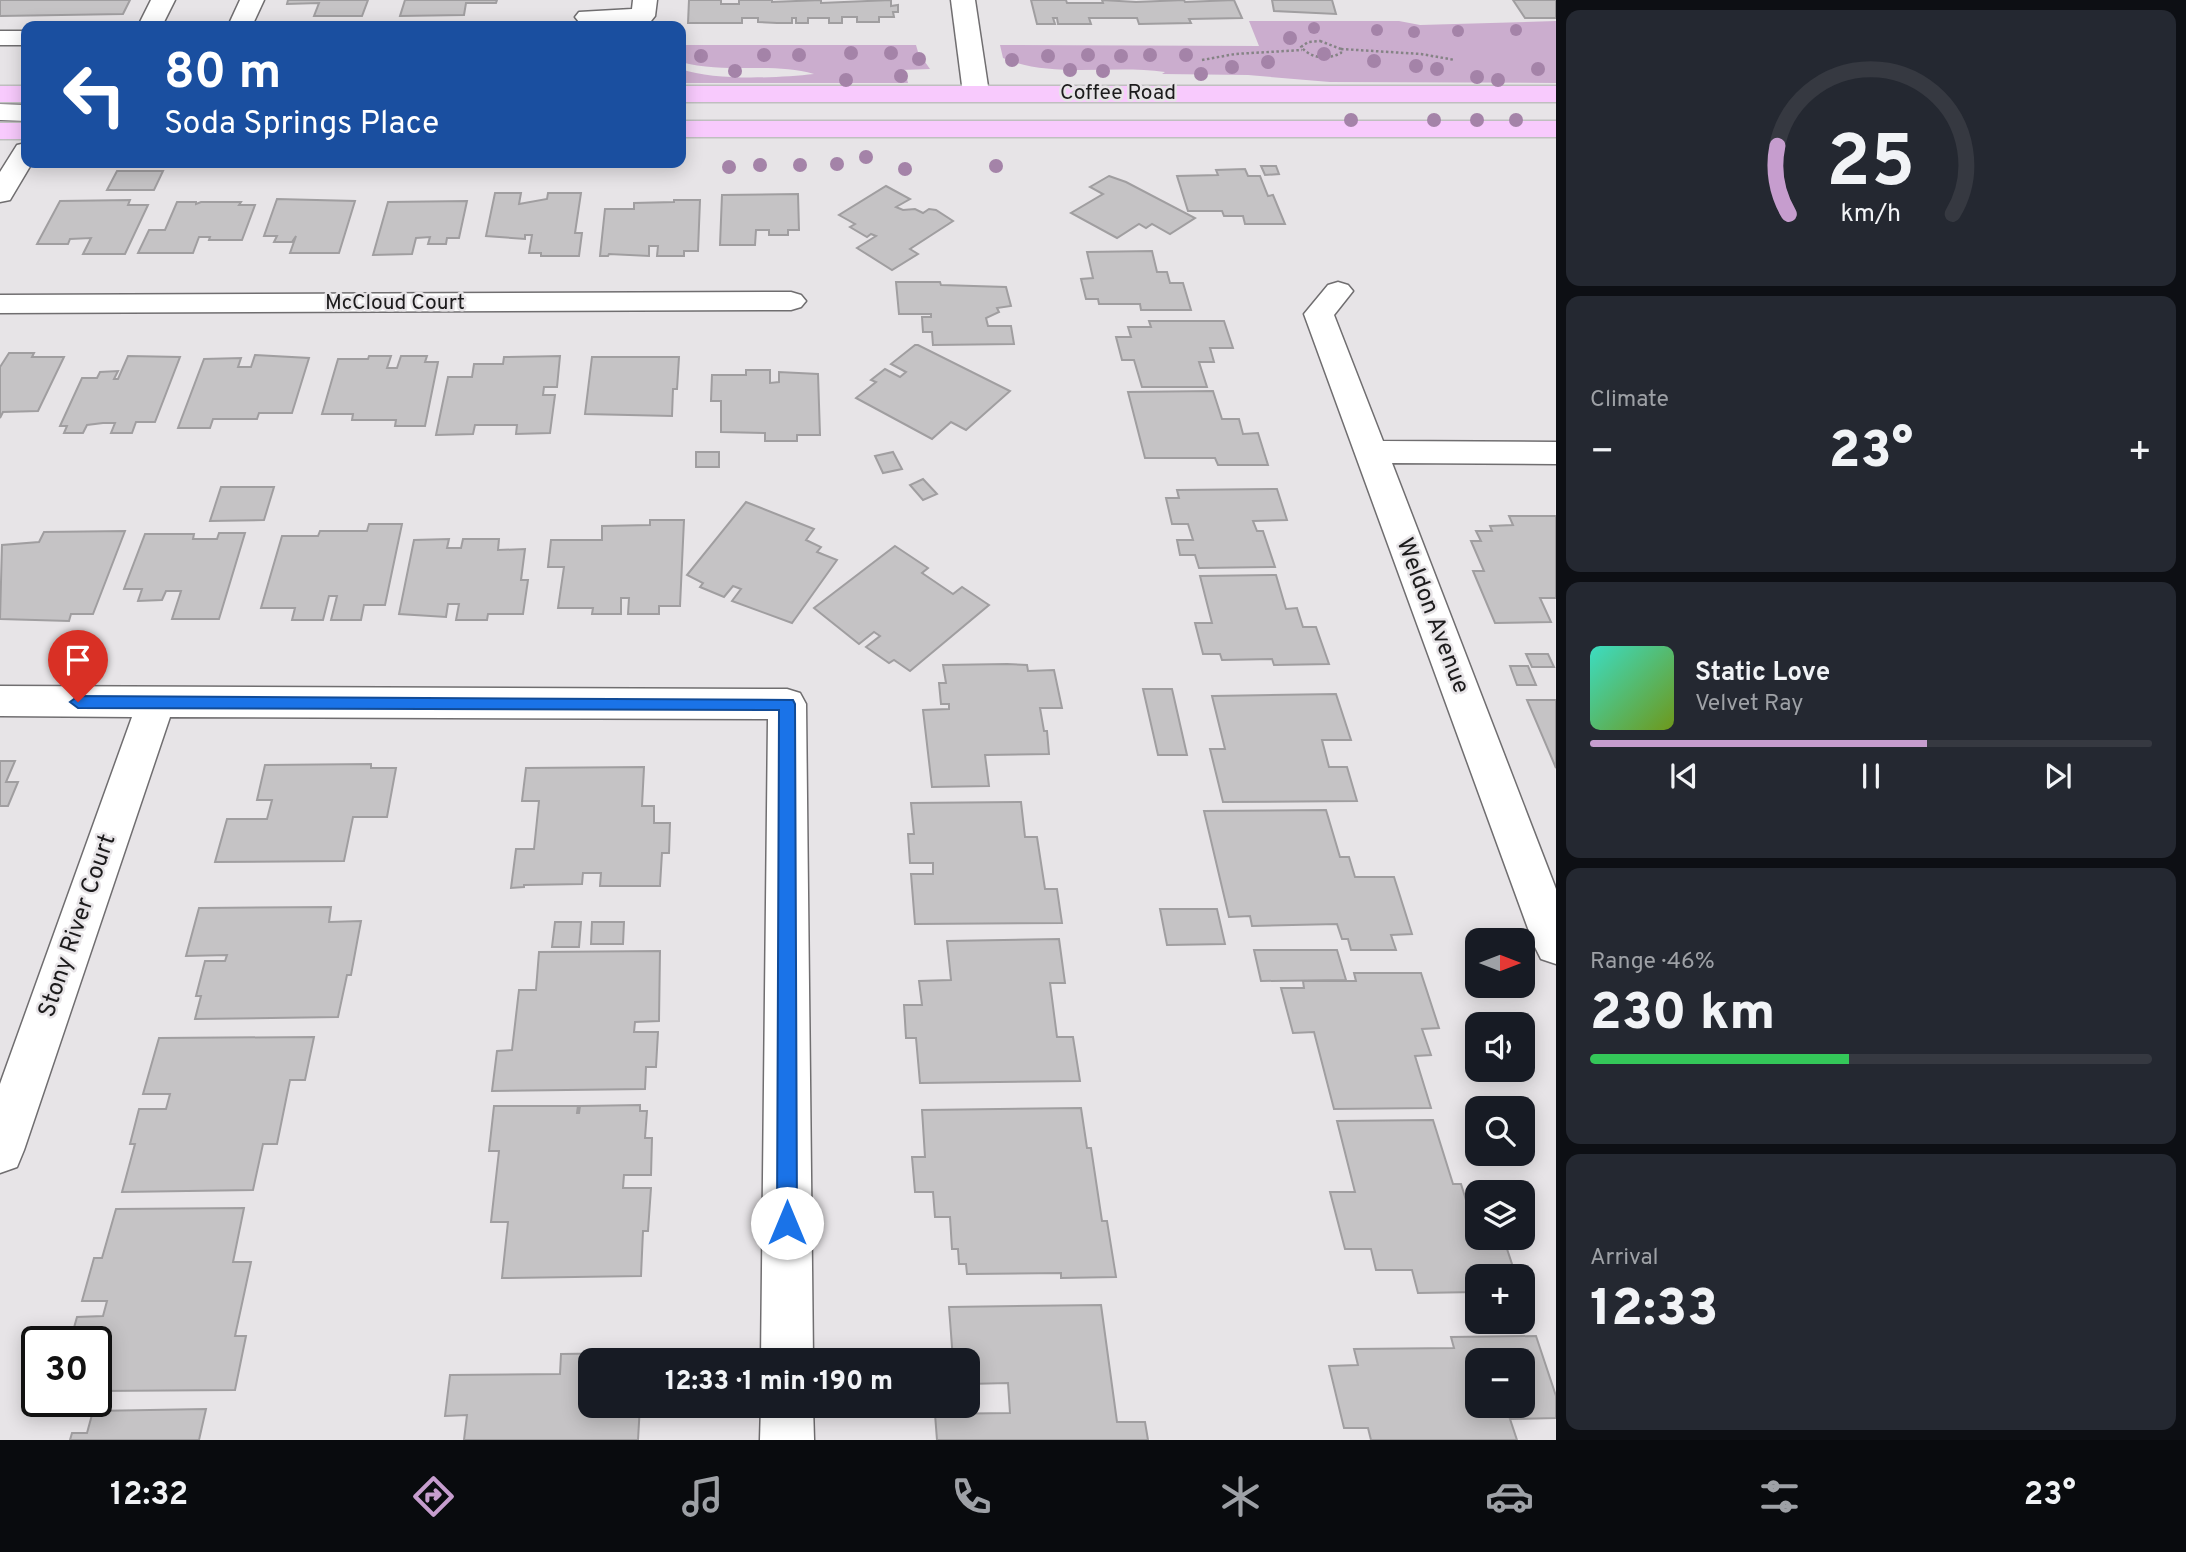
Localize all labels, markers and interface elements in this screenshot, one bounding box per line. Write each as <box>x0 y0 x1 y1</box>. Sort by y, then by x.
text: 80 m <box>164 44 281 106</box>
icon: left <box>49 49 140 140</box>
street label: Coffee Road <box>1060 80 1176 107</box>
text: Soda Springs Place <box>164 105 439 145</box>
text: 25 <box>1827 120 1916 212</box>
text: km/h <box>1841 199 1901 231</box>
street label: McCloud Court <box>325 290 465 317</box>
text: Climate <box>1590 386 1669 415</box>
text: 23° <box>1829 420 1913 486</box>
text: − <box>1590 429 1615 478</box>
text: + <box>2127 429 2152 478</box>
street label: Weldon Avenue <box>1389 534 1475 698</box>
pin <box>48 630 108 702</box>
icon: arrive <box>59 641 97 679</box>
text: Static Love <box>1695 657 1830 690</box>
text: Velvet Ray <box>1695 690 1803 719</box>
icon: previous <box>1665 757 1703 795</box>
icon: pause <box>1852 757 1890 795</box>
icon: next <box>2039 757 2077 795</box>
street label: Stony River Court <box>33 830 123 1022</box>
north arrow <box>1465 928 1535 998</box>
map controls <box>1465 928 1535 1418</box>
text: Range · 46% <box>1590 948 1715 977</box>
text: 230 km <box>1590 982 1775 1048</box>
button: sound <box>1465 1012 1535 1082</box>
button: search <box>1465 1096 1535 1166</box>
button: layers <box>1465 1180 1535 1250</box>
position arrow <box>750 1186 824 1260</box>
text: Arrival <box>1590 1244 1659 1273</box>
button: + <box>1465 1264 1535 1334</box>
text: 12:33 <box>1590 1278 1718 1344</box>
speed limit sign: 30 <box>21 1326 112 1417</box>
button: − <box>1465 1348 1535 1418</box>
text: 12:33 · 1 min · 190 m <box>665 1366 893 1399</box>
icon: directions <box>409 1472 458 1521</box>
icon: music <box>678 1472 727 1521</box>
icon: phone <box>947 1472 996 1521</box>
icon: climate <box>1216 1472 1265 1521</box>
icon: car <box>1485 1472 1534 1521</box>
icon: filters <box>1755 1472 1804 1521</box>
text: 12:32 <box>110 1476 188 1516</box>
text: 23° <box>2024 1476 2076 1516</box>

